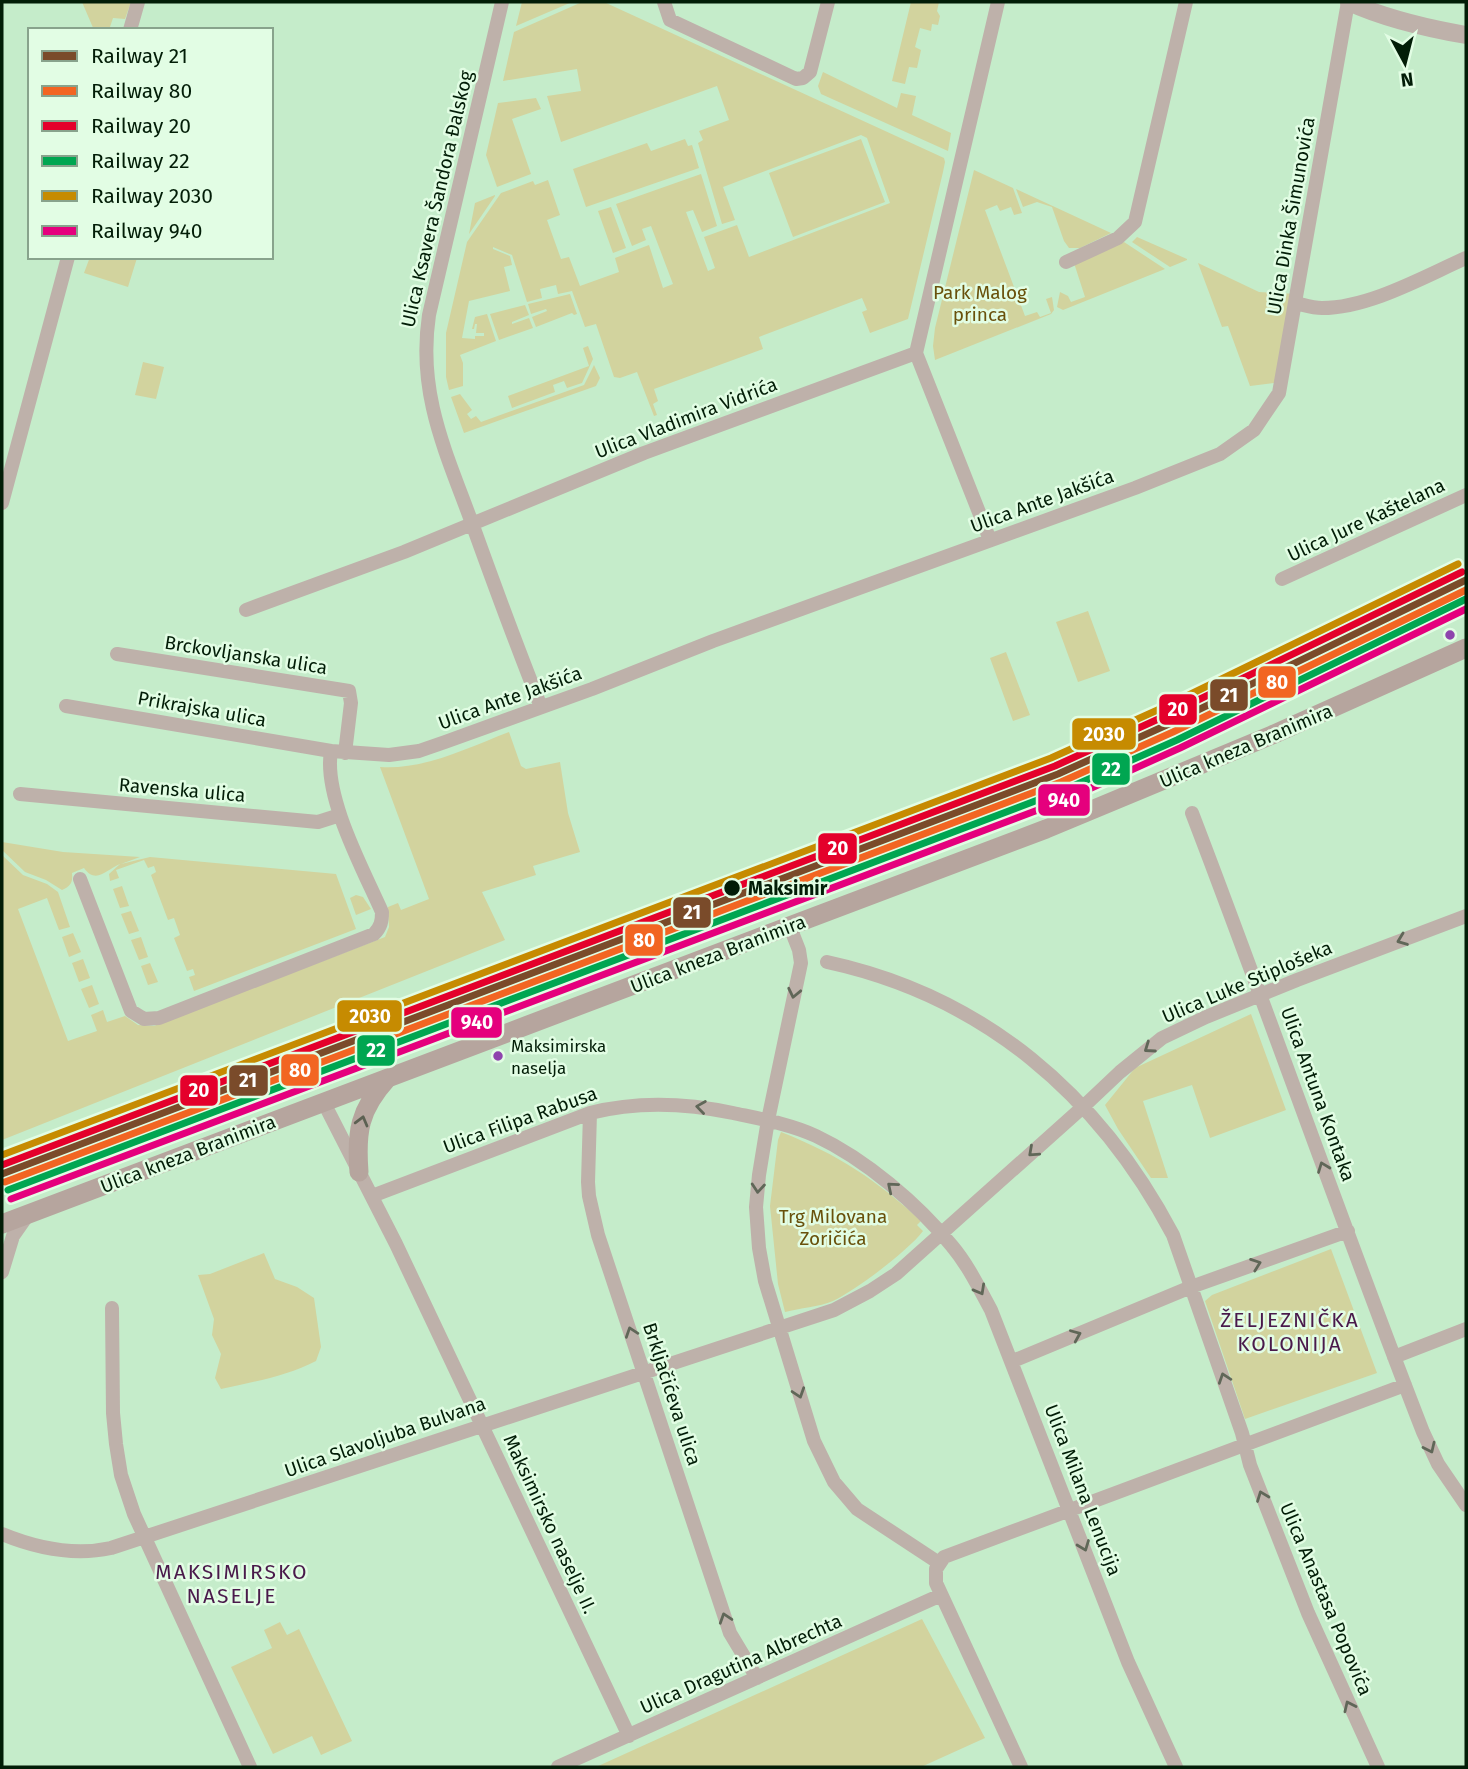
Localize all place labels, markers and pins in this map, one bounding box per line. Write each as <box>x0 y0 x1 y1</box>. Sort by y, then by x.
unlabelled marker <box>1443 628 1457 642</box>
place label: Maksimir <box>748 877 828 900</box>
marker: Maksimir <box>722 878 742 898</box>
place label: Maksimirska naselja <box>511 1036 606 1079</box>
marker: Maksimirska naselja <box>491 1049 505 1063</box>

